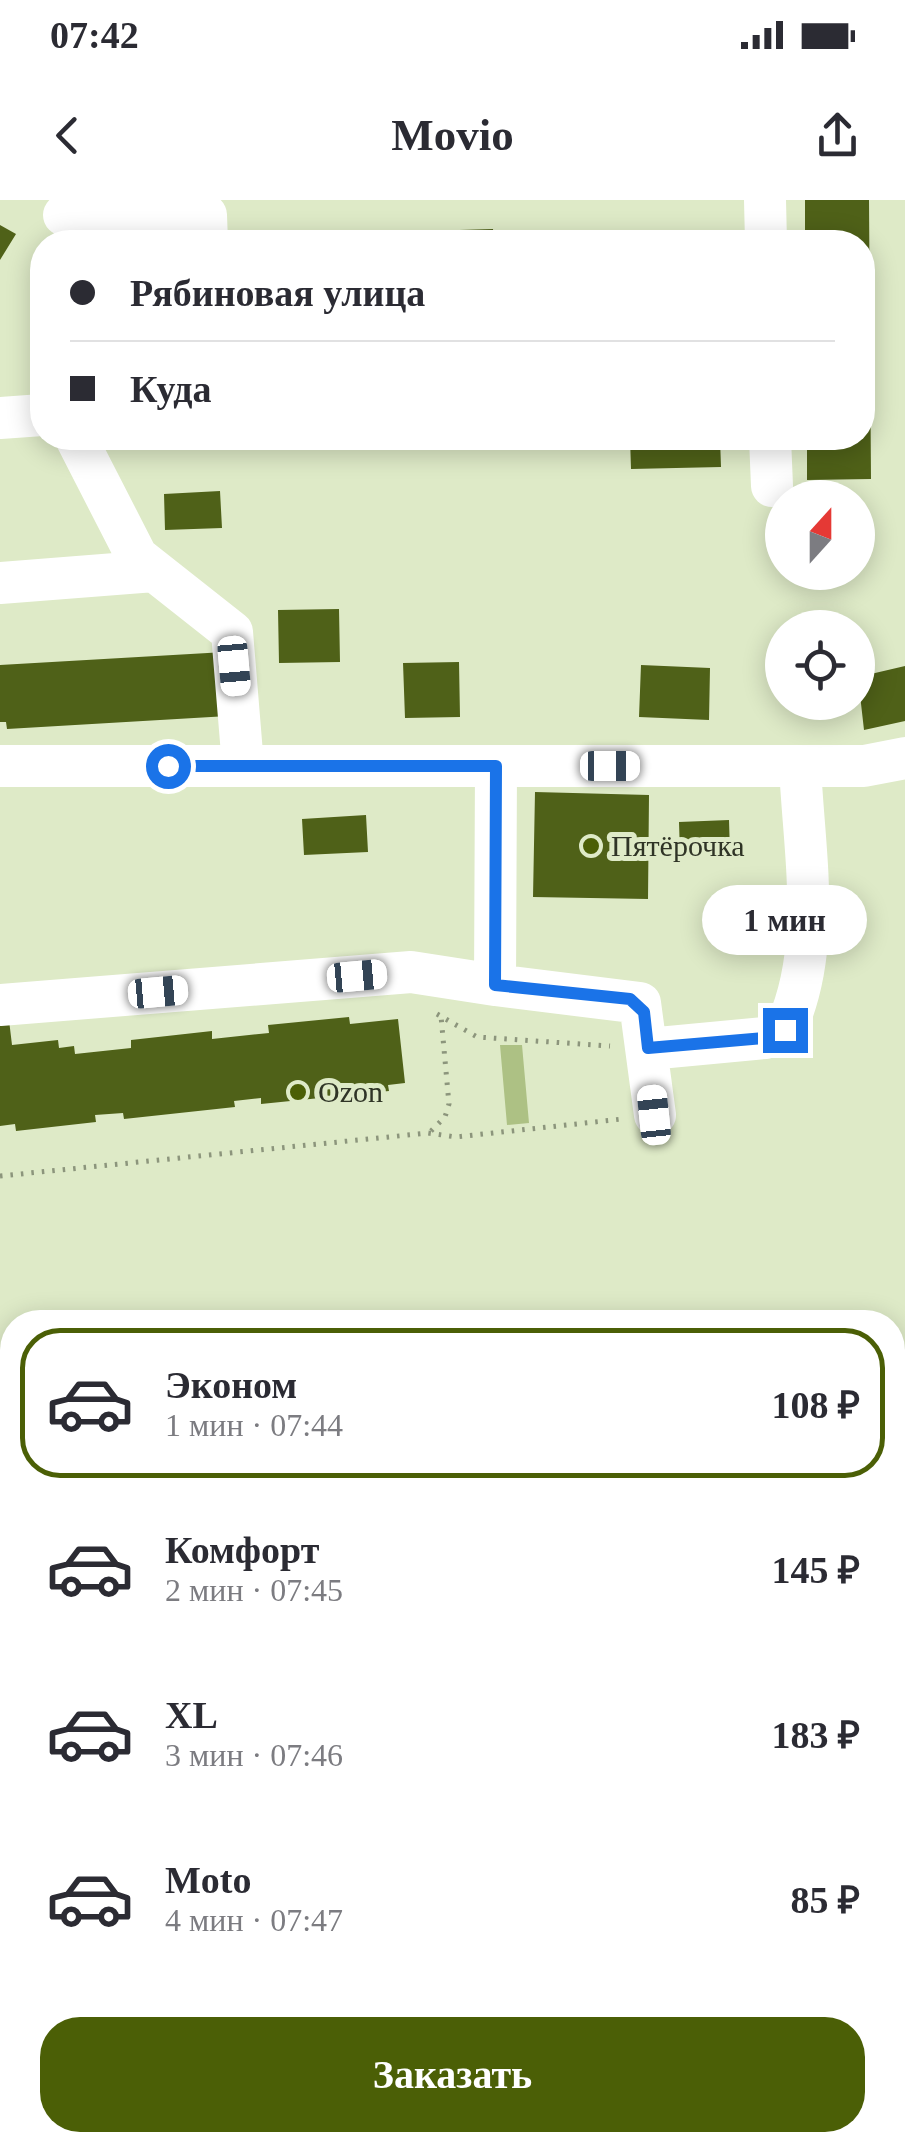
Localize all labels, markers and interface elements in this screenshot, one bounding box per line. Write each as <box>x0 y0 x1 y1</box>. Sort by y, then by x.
text: 07:42 <box>50 14 139 56</box>
icon: back <box>40 108 95 163</box>
icon: share <box>810 108 865 163</box>
text: Movio <box>391 110 514 160</box>
text: Рябиновая улица <box>130 272 425 314</box>
text: Куда <box>130 368 211 410</box>
north arrow <box>765 480 875 590</box>
map controls <box>765 480 875 720</box>
button: locate <box>765 610 875 720</box>
car <box>216 635 252 697</box>
route start <box>146 744 191 789</box>
car <box>580 751 640 781</box>
place label: Пятёрочка <box>611 829 745 862</box>
marker: Пятёрочка <box>580 835 602 857</box>
callout: 1 мин <box>702 885 868 955</box>
text: 1 мин <box>743 902 826 938</box>
car <box>326 958 388 994</box>
car <box>127 974 189 1010</box>
route end <box>763 1008 808 1053</box>
place label: Ozon <box>318 1075 383 1108</box>
marker: Ozon <box>287 1081 309 1103</box>
car <box>636 1084 672 1146</box>
icon: car <box>45 1358 135 1448</box>
text: Эконом <box>165 1364 297 1406</box>
text: 108 ₽ <box>771 1384 860 1426</box>
text: 1 мин · 07:44 <box>165 1407 343 1443</box>
icon: car <box>45 1523 135 1613</box>
text: Комфорт <box>165 1529 319 1571</box>
text: 145 ₽ <box>771 1549 860 1591</box>
text: 2 мин · 07:45 <box>165 1572 343 1608</box>
icon: car <box>45 1688 135 1778</box>
text: XL <box>165 1694 218 1736</box>
text: 183 ₽ <box>771 1714 860 1756</box>
text: 3 мин · 07:46 <box>165 1737 343 1773</box>
icon: car <box>45 1853 135 1943</box>
text: Moto <box>165 1859 252 1901</box>
text: 85 ₽ <box>790 1879 860 1921</box>
text: 4 мин · 07:47 <box>165 1902 343 1938</box>
button: Заказать <box>40 2017 865 2132</box>

